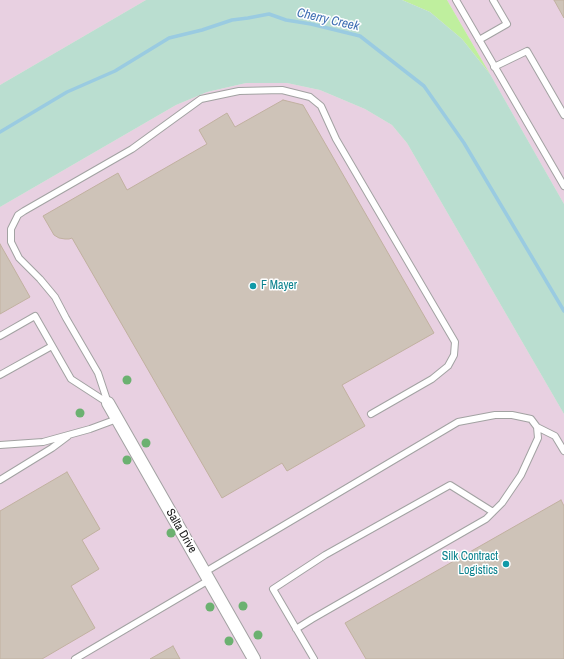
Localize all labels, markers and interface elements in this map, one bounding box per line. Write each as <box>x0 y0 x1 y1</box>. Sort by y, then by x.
water label: Cherry Creek <box>295 5 361 35</box>
place label: F Mayer <box>261 279 297 293</box>
marker: F Mayer <box>248 281 258 291</box>
street label: Salta Drive <box>163 506 199 556</box>
place label: Silk Contract Logistics <box>442 550 498 578</box>
marker: Silk Contract Logistics <box>501 559 511 569</box>

